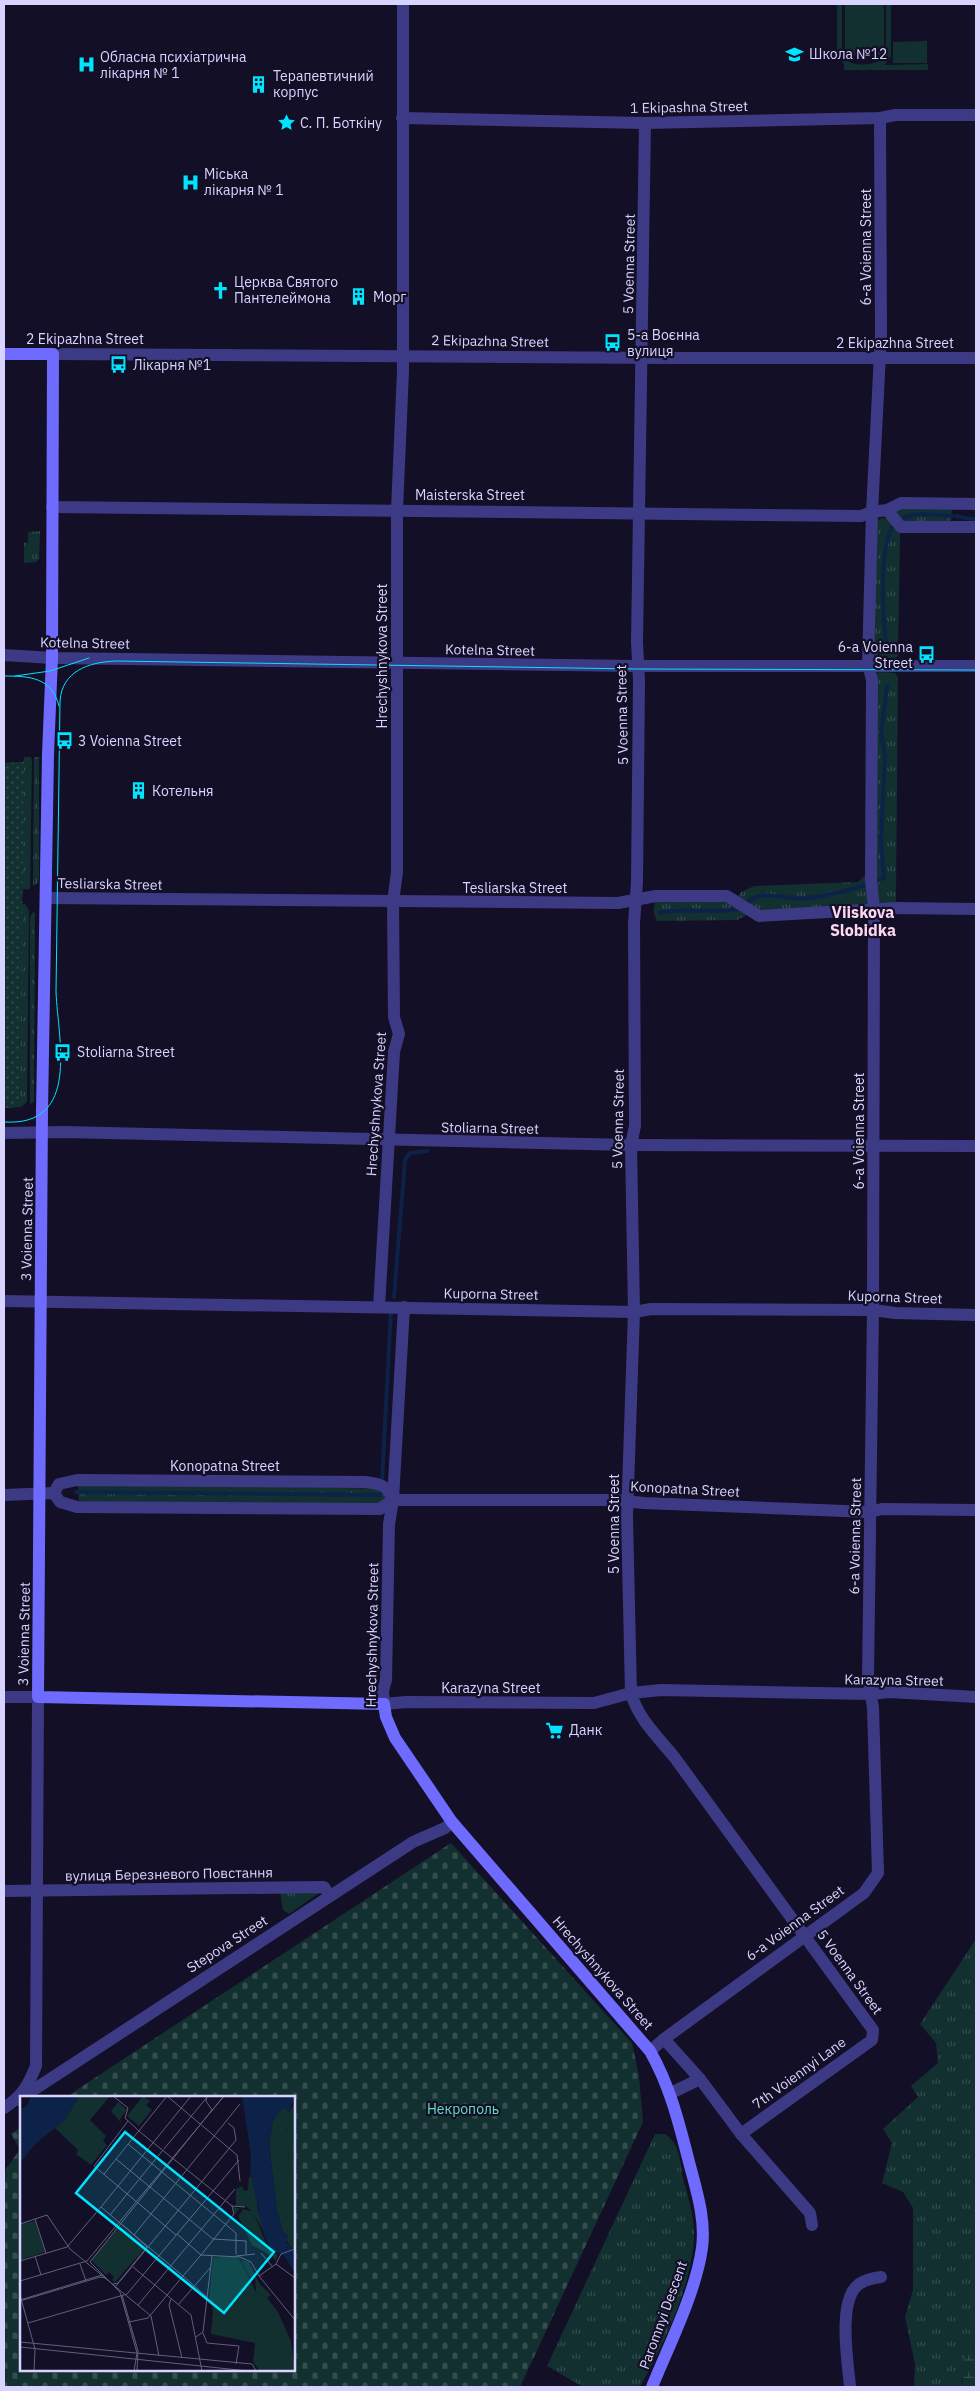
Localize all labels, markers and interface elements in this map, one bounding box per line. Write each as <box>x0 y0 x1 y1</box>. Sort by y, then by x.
school or university icon: Школа №12 <box>785 44 805 64</box>
place label: Школа №12 <box>809 45 888 63</box>
place label: Обласна психіатрична лікарня № 1 <box>100 48 247 82</box>
hospital icon: Обласна психіатрична лікарня № 1 <box>76 55 96 75</box>
place label: Терапевтичний корпус <box>273 67 374 101</box>
building icon: Терапевтичний корпус <box>249 74 269 94</box>
street label: 1 Ekipashna Street <box>630 97 748 117</box>
place icon: С. П. Боткіну <box>276 113 296 133</box>
place label: С. П. Боткіну <box>300 114 382 132</box>
place label: Міська лікарня № 1 <box>204 165 284 199</box>
hospital icon: Міська лікарня № 1 <box>180 172 200 192</box>
street label: 6-a Voienna Street <box>857 188 875 305</box>
street label: 5 Voenna Street <box>619 214 639 314</box>
place label: Церква Святого Пантелеймона <box>234 273 338 307</box>
church icon: Церква Святого Пантелеймона <box>210 280 230 300</box>
building icon: Морг <box>349 287 369 307</box>
place label: Морг <box>373 288 406 306</box>
place label: 5-а Воєнна вулиця <box>627 326 700 360</box>
street label: 2 Ekipazhna Street <box>26 330 144 348</box>
street label: 2 Ekipazhna Street <box>431 331 549 351</box>
bus stop icon: 5-а Воєнна вулиця <box>603 333 623 353</box>
street label: 2 Ekipazhna Street <box>836 334 954 352</box>
bus stop icon: Лікарня №1 <box>109 355 129 375</box>
place label: Лікарня №1 <box>133 356 211 374</box>
street label: Maisterska Street <box>415 486 525 504</box>
street label: Hrechyshnykova Street <box>373 583 391 728</box>
street label: Kotelna Street <box>40 633 130 653</box>
place label: 6-a Voienna Street <box>838 638 914 672</box>
street label: Kotelna Street <box>445 640 535 660</box>
bus stop icon: 6-a Voienna Street <box>917 645 937 665</box>
street label: 5 Voenna Street <box>612 665 632 765</box>
bus stop icon: 3 Voienna Street <box>54 731 74 751</box>
place label: 3 Voienna Street <box>78 732 182 750</box>
building icon: Котельня <box>128 781 148 801</box>
place label: Котельня <box>152 782 214 800</box>
street label: Tesliarska Street <box>57 874 163 894</box>
street label: Tesliarska Street <box>463 879 567 897</box>
district label: Viiskova Slobidka <box>830 902 896 940</box>
street label: Hrechyshnykova Street <box>362 1031 390 1177</box>
bus stop icon: Stoliarna Street <box>53 1042 73 1062</box>
place label: Stoliarna Street <box>77 1043 175 1061</box>
street label: 5 Voenna Street <box>608 1069 628 1169</box>
street label: 6-a Voienna Street <box>850 1072 868 1189</box>
street label: Stoliarna Street <box>441 1118 539 1138</box>
street label: 3 Voienna Street <box>17 1177 37 1281</box>
street label: Kuporna Street <box>443 1284 539 1304</box>
street label: Kuporna Street <box>847 1286 943 1308</box>
street label: Konopatna Street <box>170 1457 280 1475</box>
street label: 5 Voenna Street <box>605 1474 623 1574</box>
street label: Konopatna Street <box>630 1477 740 1501</box>
street label: 6-a Voienna Street <box>845 1477 865 1595</box>
street label: Hrechyshnykova Street <box>362 1562 382 1708</box>
street label: 3 Voienna Street <box>14 1582 34 1686</box>
street label: Karazyna Street <box>844 1670 944 1690</box>
street label: Karazyna Street <box>441 1679 541 1697</box>
supermarket icon: Данк <box>545 1720 565 1740</box>
place label: Данк <box>569 1721 603 1739</box>
street label: вулиця Березневого Повстання <box>65 1863 273 1885</box>
street label: 6-a Voienna Street <box>742 1881 848 1965</box>
street label: Stepova Street <box>183 1911 271 1977</box>
street label: Hrechyshnykova Street <box>549 1912 657 2034</box>
street label: 5 Voenna Street <box>813 1926 887 2018</box>
street label: 7th Voiennyi Lane <box>749 2033 850 2113</box>
inset map <box>20 2096 295 2371</box>
park label: Некрополь <box>427 2100 499 2118</box>
street label: Paromnyi Descent <box>635 2258 691 2372</box>

